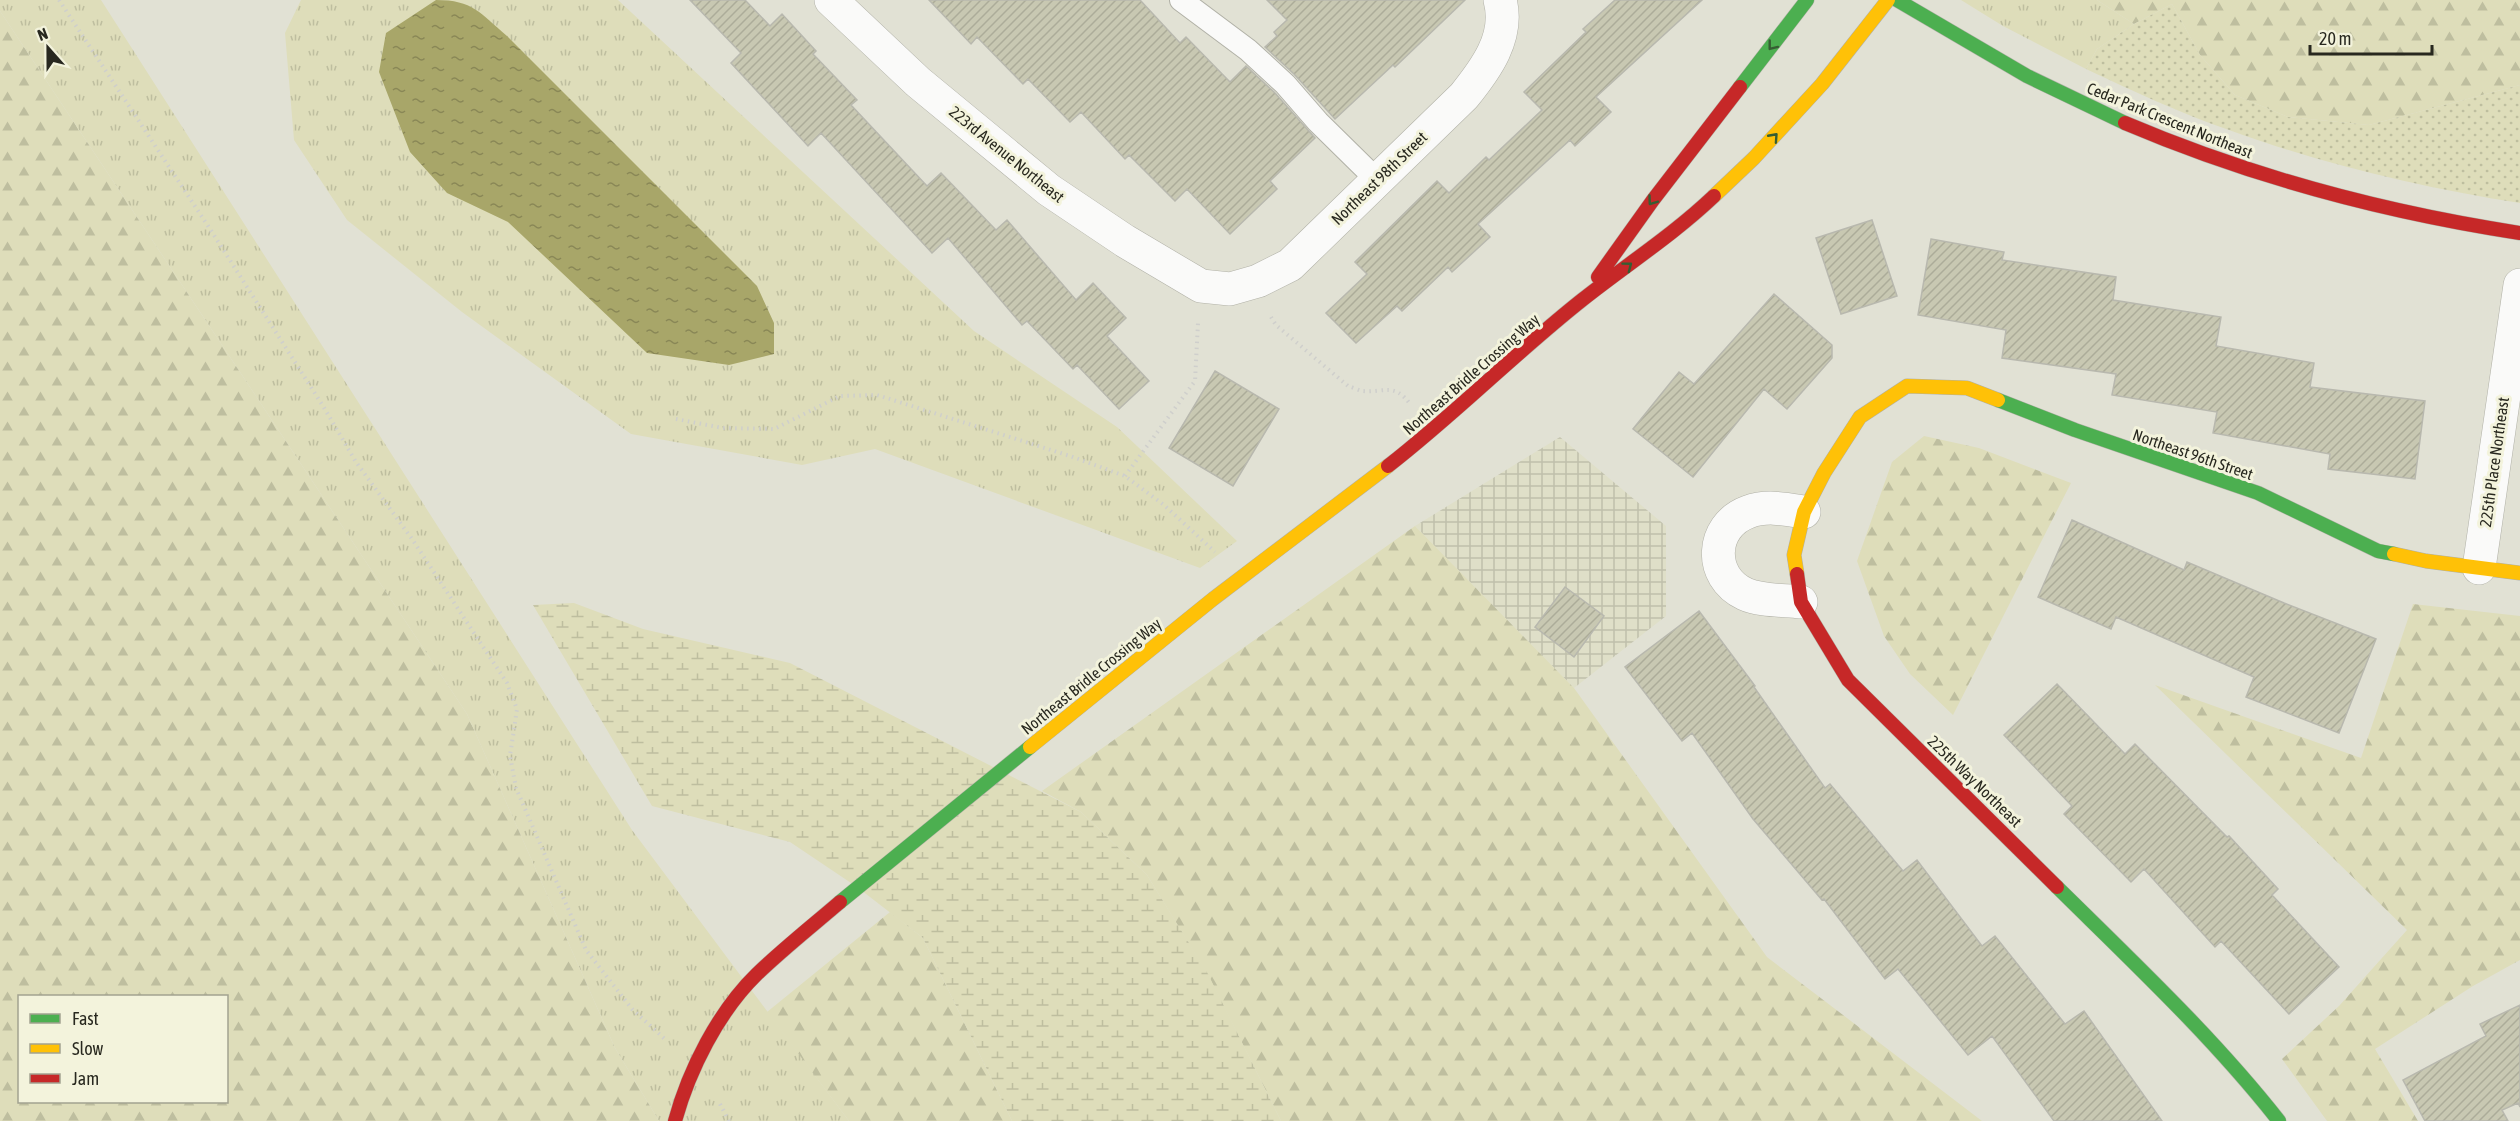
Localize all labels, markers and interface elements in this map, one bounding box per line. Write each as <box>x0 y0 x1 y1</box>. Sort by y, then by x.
north arrow <box>18 18 78 78</box>
scale bar <box>2310 18 2432 56</box>
text: N <box>35 24 50 44</box>
text: 20 m <box>2319 28 2351 49</box>
one-way arrow <box>1768 40 1779 51</box>
street label: Cedar Park Crescent Northeast <box>2085 79 2256 162</box>
street label: 223rd Avenue Northeast <box>946 102 1068 206</box>
street label: Northeast 98th Street <box>1328 128 1431 228</box>
one-way arrow <box>1767 133 1778 143</box>
one-way arrow <box>1649 194 1660 205</box>
one-way arrow <box>1622 262 1633 273</box>
street label: Northeast Bridle Crossing Way <box>1399 310 1544 439</box>
street label: 225th Place Northeast <box>2476 396 2512 528</box>
street label: Northeast 96th Street <box>2131 425 2256 483</box>
street label: Northeast Bridle Crossing Way <box>1018 614 1165 739</box>
street label: 225th Way Northeast <box>1924 732 2026 831</box>
legend <box>18 995 228 1103</box>
text: Fast <box>72 1008 99 1029</box>
text: Slow <box>72 1038 103 1059</box>
text: Jam <box>72 1068 99 1089</box>

